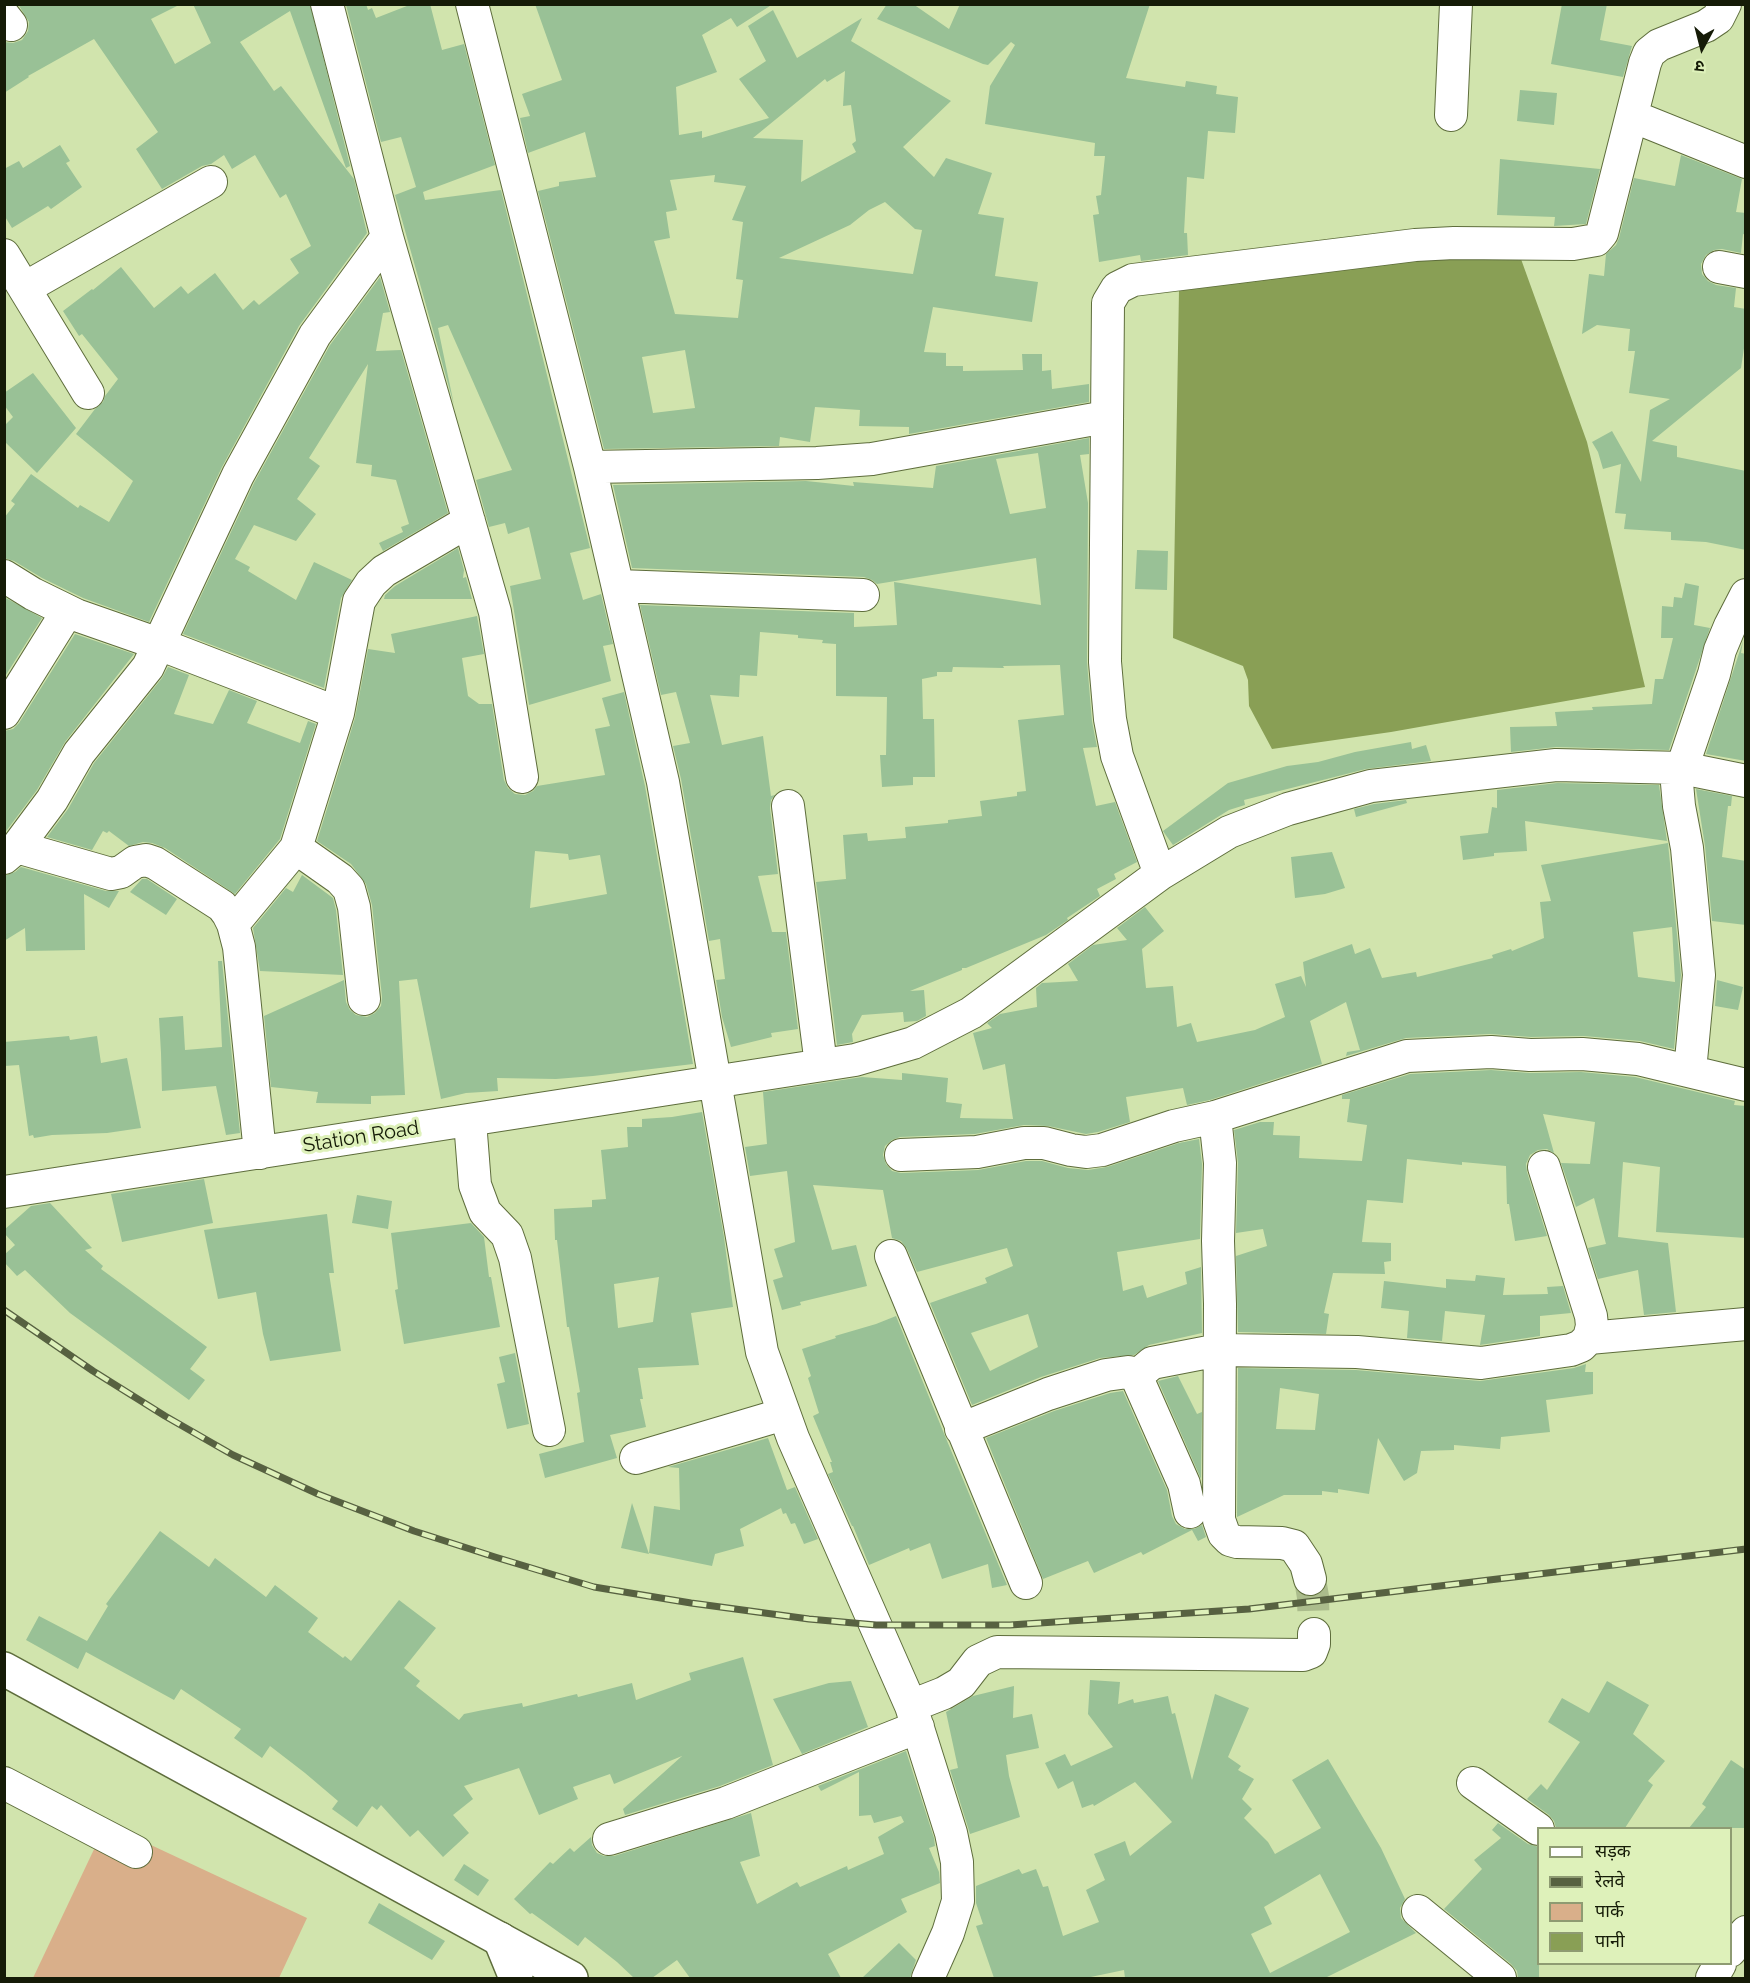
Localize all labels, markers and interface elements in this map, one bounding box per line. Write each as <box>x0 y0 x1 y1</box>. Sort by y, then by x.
north arrow <box>1672 18 1732 78</box>
text: उ <box>1694 56 1706 76</box>
street label: Station Road <box>301 1116 421 1158</box>
legend <box>1537 1827 1732 1965</box>
text: सड़क <box>1595 1840 1631 1861</box>
text: रेलवे <box>1595 1870 1625 1891</box>
text: पार्क <box>1595 1900 1624 1921</box>
text: पानी <box>1595 1930 1625 1951</box>

